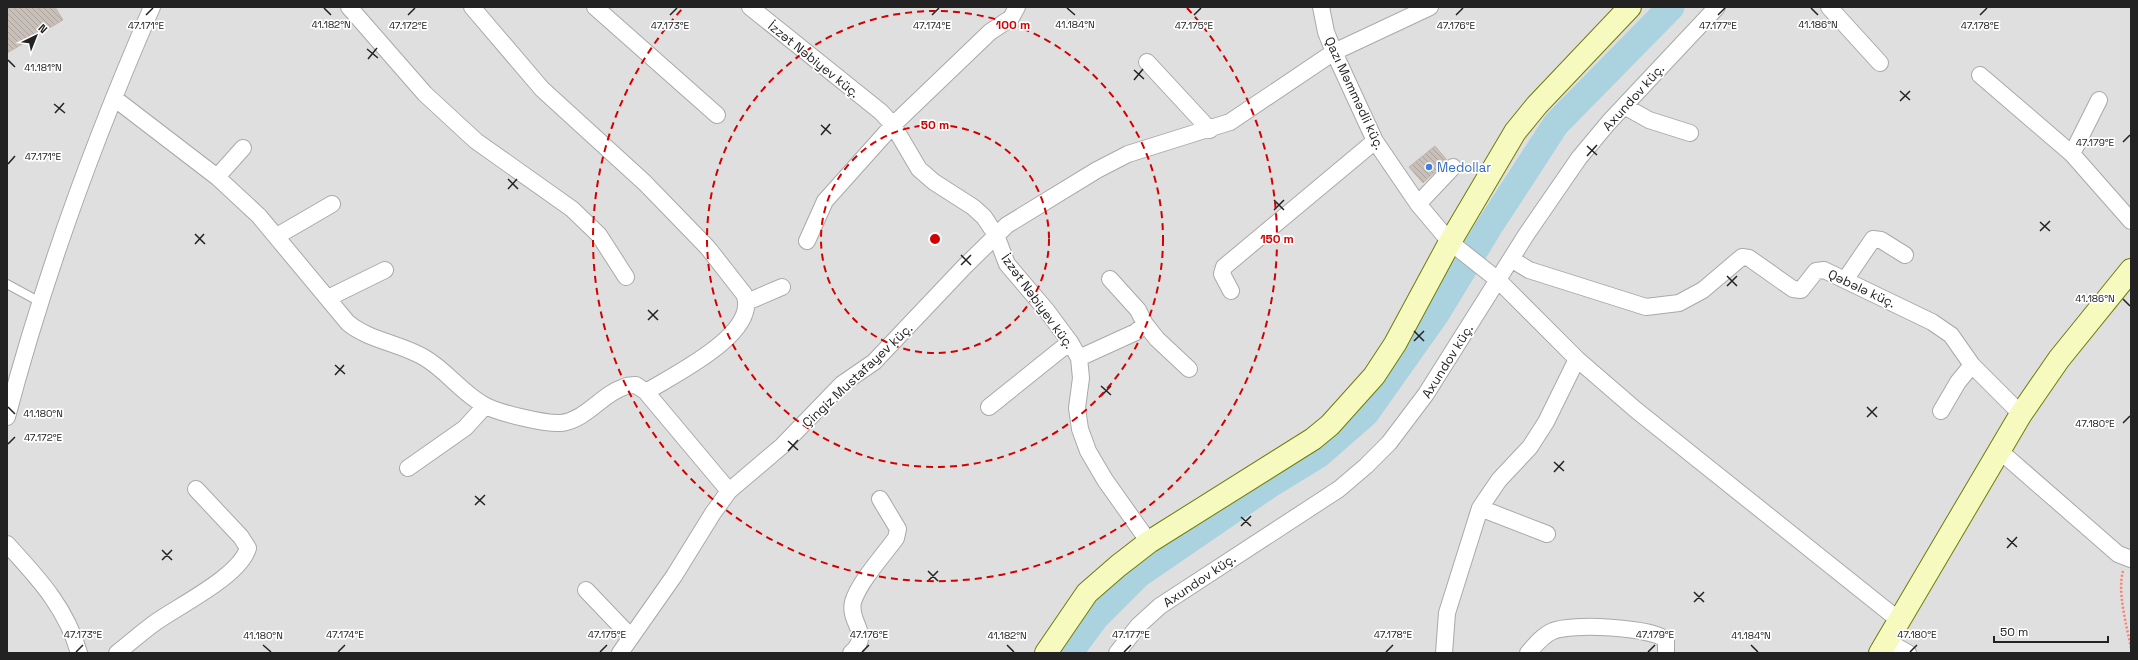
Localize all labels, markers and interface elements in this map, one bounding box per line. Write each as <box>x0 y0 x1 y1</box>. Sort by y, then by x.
north arrow <box>16 16 56 56</box>
street label: İzzət Nəbiyev küç. <box>765 17 863 101</box>
text: 100 m <box>996 17 1030 33</box>
text: 41.182°N <box>311 18 351 31</box>
text: 41.184°N <box>1055 18 1095 31</box>
text: 41.186°N <box>1798 18 1838 31</box>
text: 47.171°E <box>128 19 165 32</box>
text: 47.172°E <box>389 19 427 32</box>
text: 47.173°E <box>651 19 690 32</box>
text: 47.174°E <box>913 19 951 32</box>
text: 47.175°E <box>1175 19 1214 32</box>
text: 47.176°E <box>1437 19 1476 32</box>
text: 47.177°E <box>1699 19 1737 32</box>
text: 47.178°E <box>1961 19 2000 32</box>
text: N <box>35 21 50 36</box>
street label: Qazı Məmmədli küç. <box>1321 34 1388 152</box>
street label: Axundov küç. <box>1599 60 1668 134</box>
text: 41.181°N <box>24 61 62 74</box>
text: 50 m <box>921 117 949 133</box>
text: 47.179°E <box>2076 136 2115 149</box>
text: 47.171°E <box>25 150 62 163</box>
place label: Medollar <box>1437 159 1491 176</box>
marker: Medollar <box>1424 162 1434 172</box>
text: 150 m <box>1260 231 1294 247</box>
centre of rings <box>928 232 942 246</box>
street label: İzzət Nəbiyev küç. <box>998 251 1078 352</box>
street label: Qəbələ küç. <box>1825 265 1898 311</box>
text: 41.186°N <box>2075 292 2115 305</box>
street label: Çingiz Mustafayev küç. <box>799 320 916 431</box>
street label: Axundov küç. <box>1418 321 1477 401</box>
text: 41.180°N <box>23 407 63 420</box>
text: 47.180°E <box>2075 417 2115 430</box>
text: 47.172°E <box>24 431 62 444</box>
street label: Axundov küç. <box>1160 550 1239 611</box>
scale bar <box>1994 618 2108 644</box>
text: 50 m <box>2000 624 2028 640</box>
text: 47.173°E <box>64 628 103 641</box>
text: 47.174°E <box>326 628 364 641</box>
text: 47.175°E <box>588 628 627 641</box>
text: 47.176°E <box>850 628 889 641</box>
text: 47.177°E <box>1112 628 1150 641</box>
text: 47.178°E <box>1374 628 1413 641</box>
text: 47.179°E <box>1636 628 1675 641</box>
text: 47.180°E <box>1897 628 1937 641</box>
text: 41.180°N <box>243 629 283 642</box>
text: 41.182°N <box>987 629 1027 642</box>
text: 41.184°N <box>1731 629 1771 642</box>

